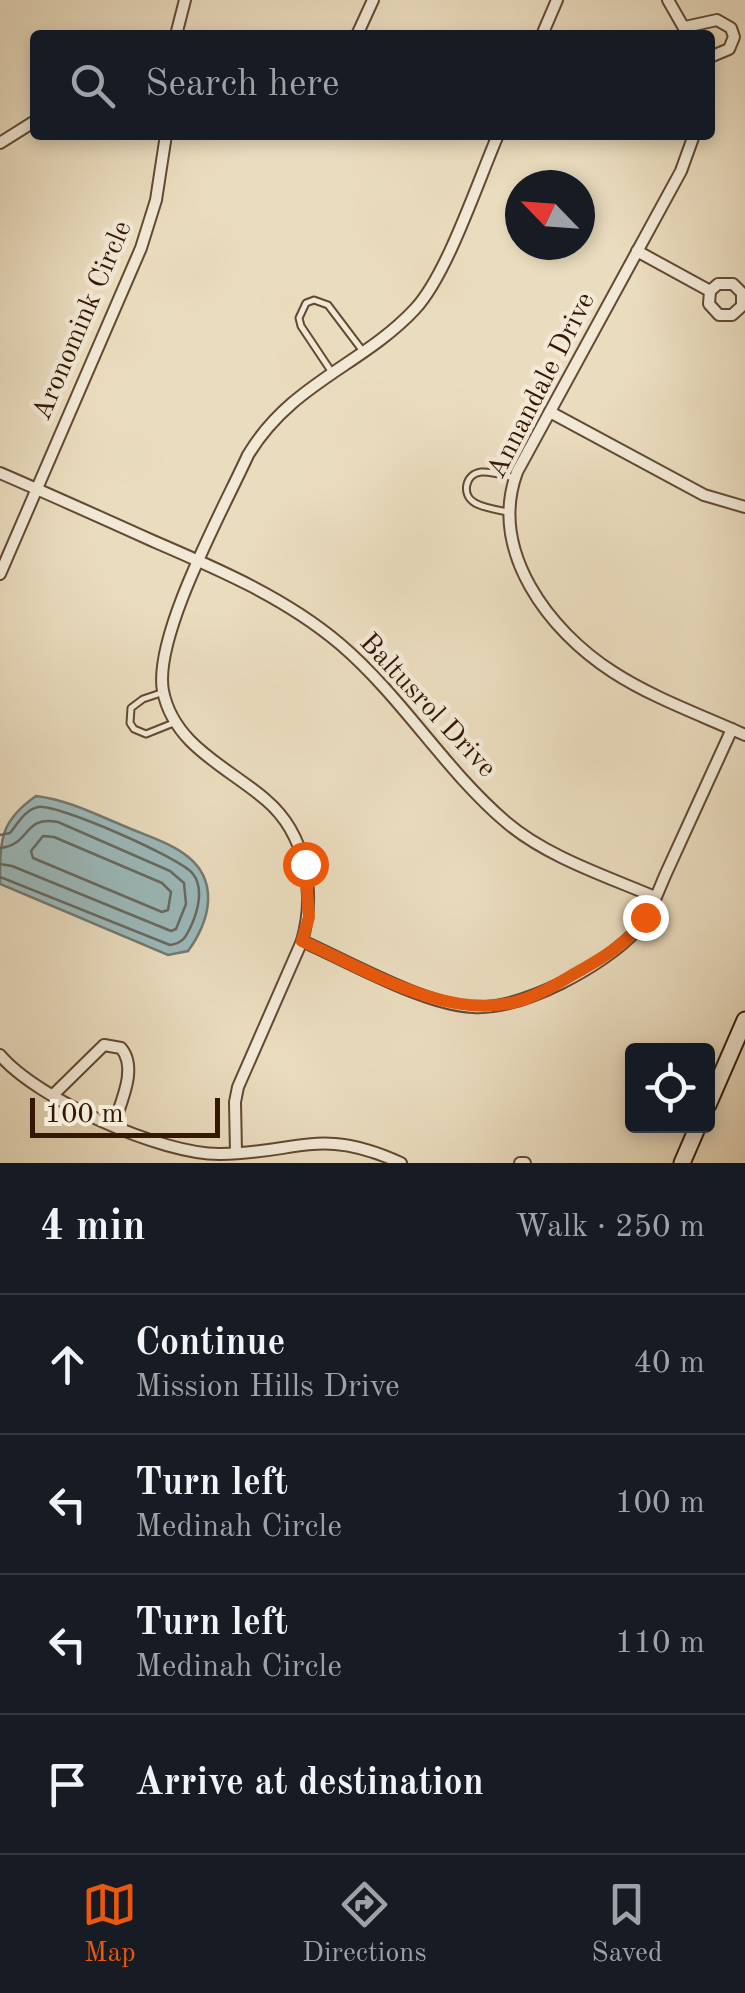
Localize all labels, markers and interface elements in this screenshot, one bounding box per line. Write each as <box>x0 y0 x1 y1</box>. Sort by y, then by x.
search box <box>30 30 715 140</box>
icon: search <box>65 58 120 113</box>
text: Search here <box>145 66 340 104</box>
north arrow <box>505 170 595 260</box>
street label: Aronomink Circle <box>28 217 138 425</box>
street label: Annandale Drive <box>483 289 601 483</box>
street label: Baltusrol Drive <box>353 629 501 783</box>
route start <box>283 842 329 888</box>
route end <box>623 895 669 941</box>
map controls <box>625 1043 715 1133</box>
button: locate <box>625 1043 715 1133</box>
scale bar <box>30 1093 220 1138</box>
text: 100 m <box>45 1101 124 1129</box>
text: 4 min <box>40 1207 146 1249</box>
text: Walk · 250 m <box>515 1212 705 1244</box>
text: Continue <box>135 1325 285 1363</box>
icon: ahead <box>40 1337 95 1392</box>
text: 40 m <box>634 1348 705 1380</box>
text: Mission Hills Drive <box>135 1372 400 1404</box>
text: Turn left <box>135 1465 288 1503</box>
icon: left <box>40 1477 95 1532</box>
text: 100 m <box>615 1488 705 1520</box>
text: Medinah Circle <box>135 1512 342 1544</box>
text: Turn left <box>135 1605 288 1643</box>
icon: left <box>40 1617 95 1672</box>
text: 110 m <box>615 1628 705 1660</box>
text: Medinah Circle <box>135 1652 342 1684</box>
icon: arrive <box>40 1757 95 1812</box>
text: Arrive at destination <box>135 1765 484 1803</box>
tab: Map <box>82 1877 137 1972</box>
tab: Directions <box>302 1877 427 1972</box>
tab: Saved <box>591 1877 663 1972</box>

